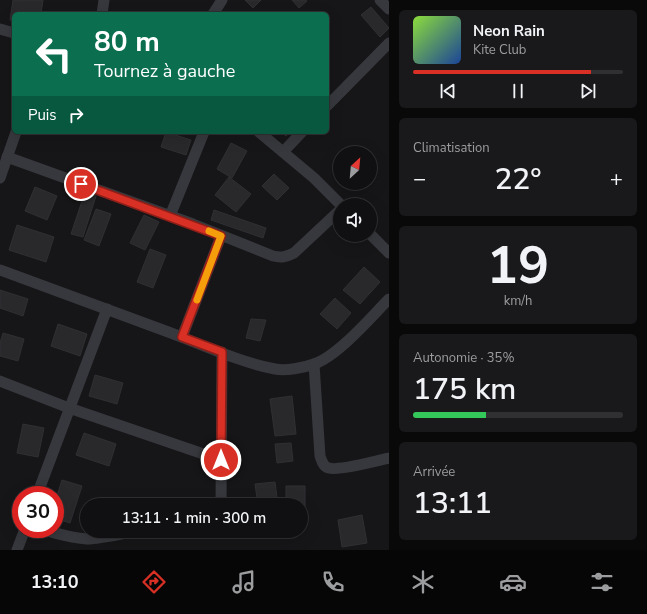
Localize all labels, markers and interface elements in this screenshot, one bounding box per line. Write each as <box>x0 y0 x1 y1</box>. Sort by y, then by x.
text: Neon Rain <box>473 21 545 41</box>
text: 80 m <box>94 23 160 61</box>
icon: left <box>28 28 80 80</box>
text: Kite Club <box>473 41 526 59</box>
text: Tournez à gauche <box>94 59 235 83</box>
icon: previous <box>437 80 459 102</box>
icon: pause <box>507 80 529 102</box>
icon: next <box>577 80 599 102</box>
icon: right <box>65 104 87 126</box>
text: Puis <box>28 105 57 125</box>
text: Climatisation <box>413 139 490 157</box>
north arrow <box>333 146 377 190</box>
map controls <box>333 146 377 242</box>
text: 22° <box>494 159 542 200</box>
text: − <box>413 164 426 194</box>
text: + <box>610 164 623 194</box>
pin <box>64 167 98 201</box>
icon: arrive <box>70 173 92 195</box>
button: sound <box>333 198 377 242</box>
text: 19 <box>487 230 549 301</box>
text: km/h <box>504 292 532 310</box>
text: Autonomie · 35% <box>413 349 515 367</box>
text: 175 km <box>413 369 516 410</box>
position arrow <box>200 439 242 481</box>
text: Arrivée <box>413 463 455 481</box>
text: 13:11 <box>413 483 492 524</box>
speed limit sign: 30 <box>12 486 64 538</box>
text: 13:11 · 1 min · 300 m <box>122 508 266 528</box>
icon: directions <box>140 568 168 596</box>
icon: music <box>230 568 258 596</box>
icon: phone <box>319 568 347 596</box>
icon: climate <box>409 568 437 596</box>
icon: car <box>499 568 527 596</box>
icon: filters <box>588 568 616 596</box>
text: 13:10 <box>31 570 78 594</box>

